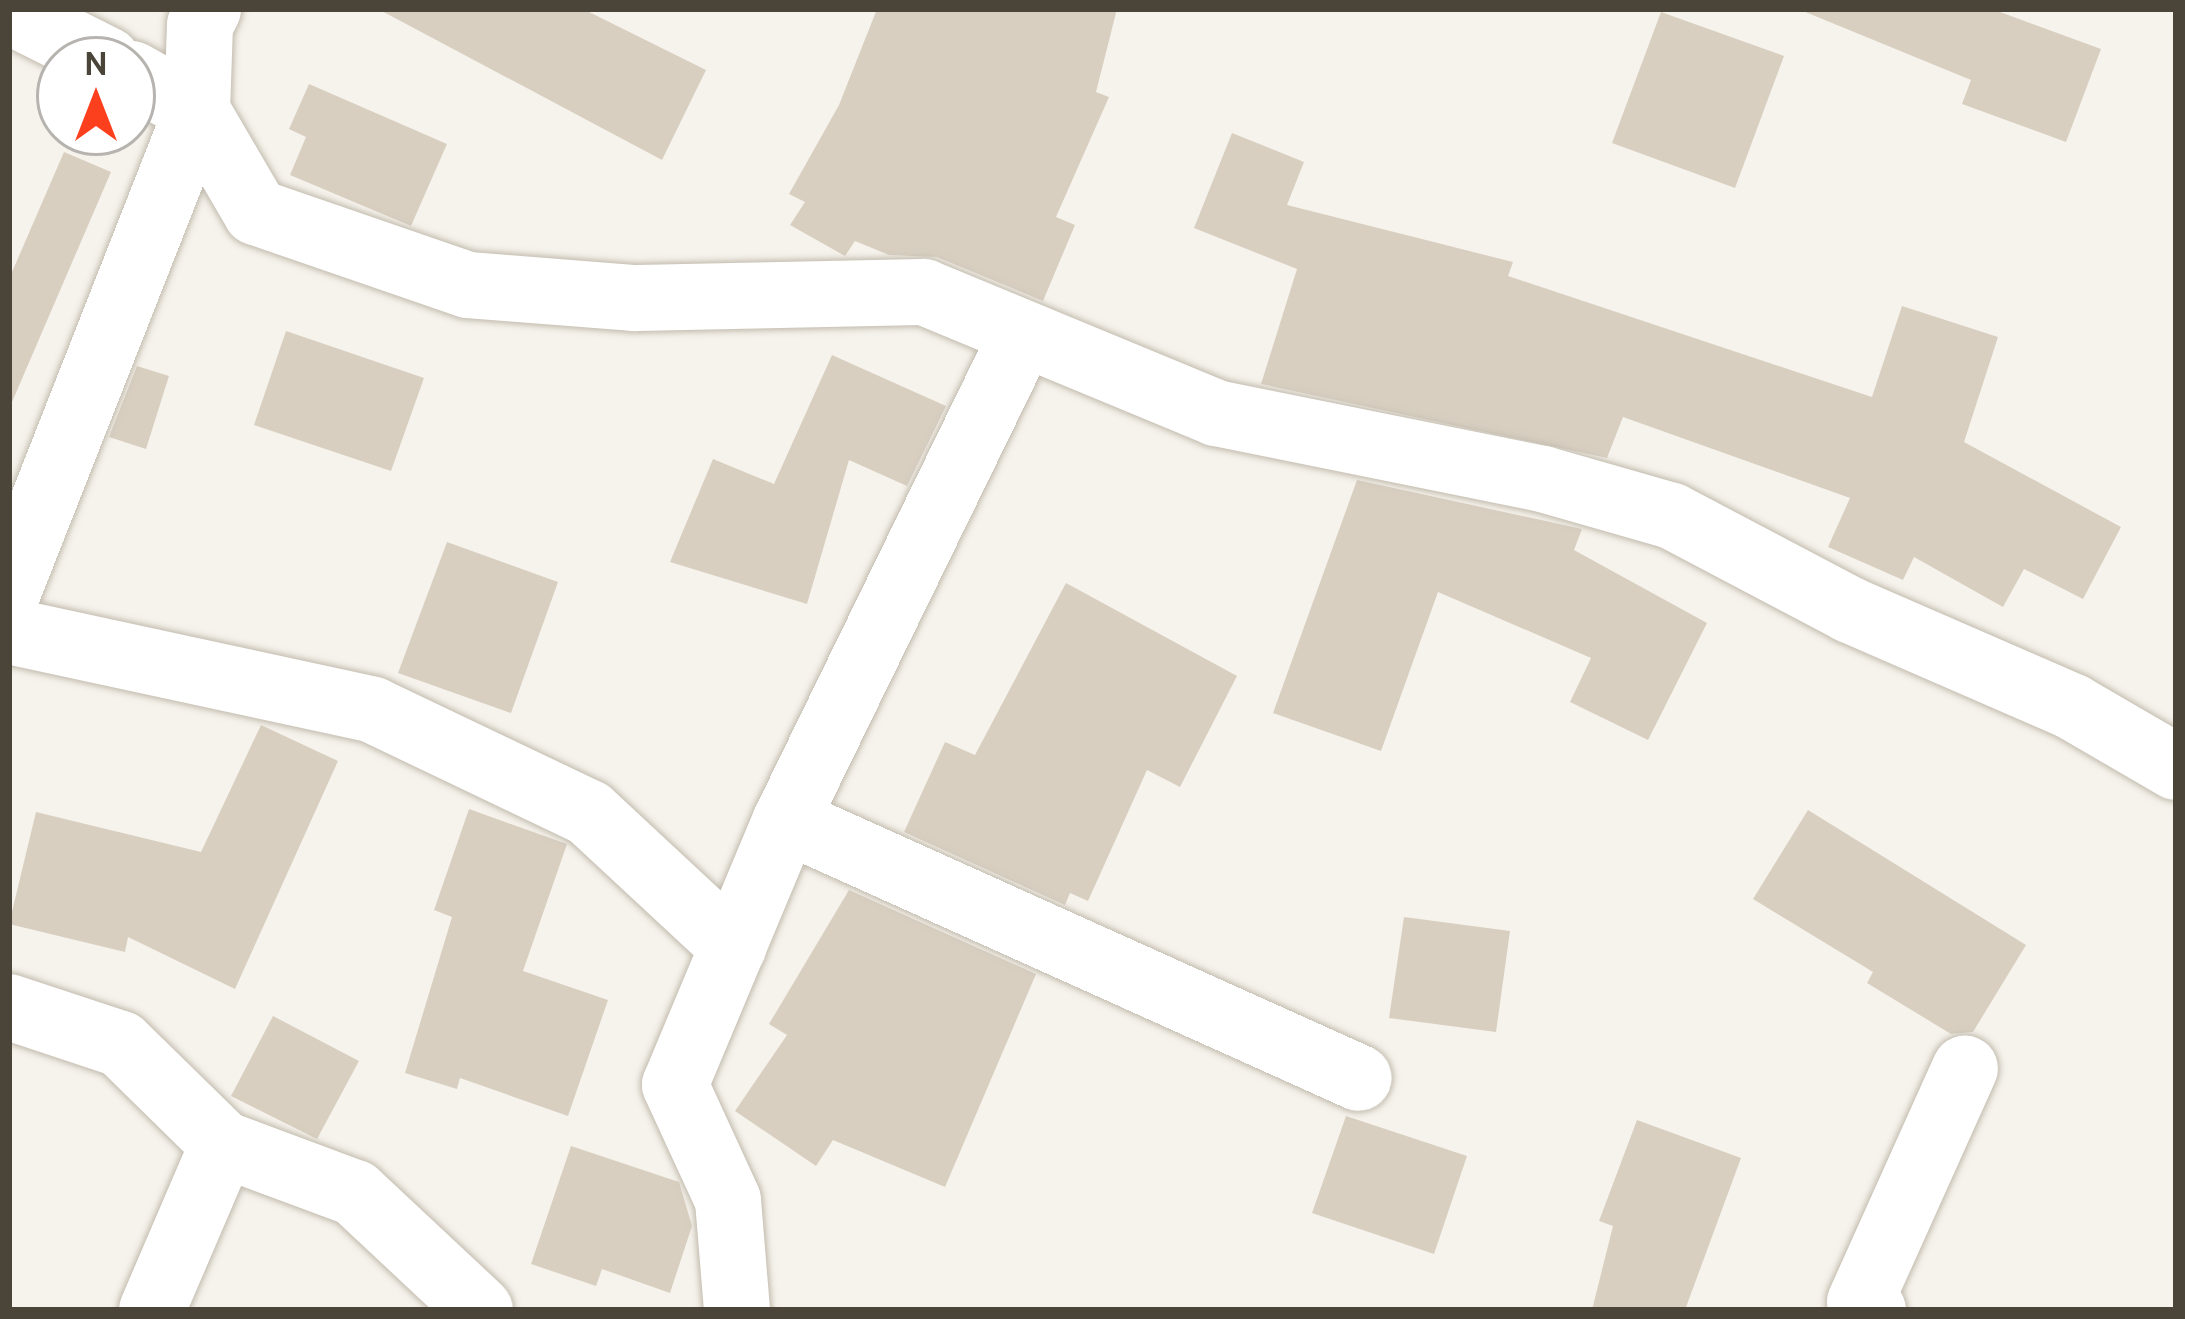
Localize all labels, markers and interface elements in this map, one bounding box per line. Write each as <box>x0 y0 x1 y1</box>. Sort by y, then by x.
north arrow <box>36 36 156 156</box>
text: N <box>84 43 108 83</box>

